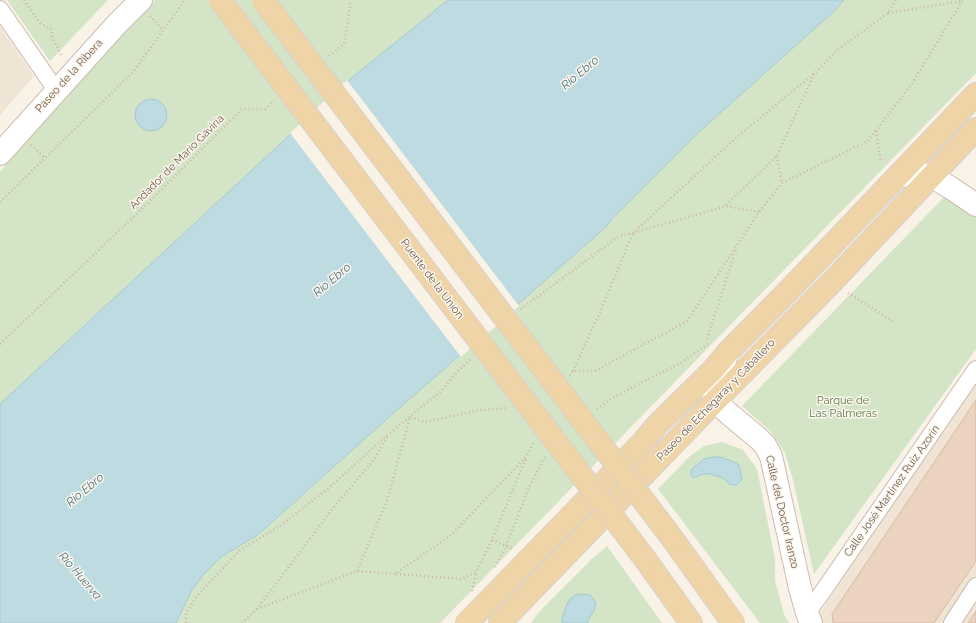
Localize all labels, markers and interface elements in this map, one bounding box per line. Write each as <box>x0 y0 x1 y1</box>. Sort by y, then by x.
street label: Paseo de la Ribera <box>33 37 105 115</box>
water label: Río Ebro <box>558 53 602 93</box>
street label: Andador de Mario Gaviria <box>127 112 227 212</box>
street label: Puente de la Unión <box>398 236 466 322</box>
water label: Río Ebro <box>310 260 354 300</box>
street label: Paseo de Echegaray y Caballero <box>654 336 778 464</box>
park label: Parque de Las Palmeras <box>809 394 877 420</box>
street label: Calle José Martínez Ruiz Azorín <box>841 423 943 559</box>
street label: Calle del Doctor Iranzo <box>763 454 801 570</box>
water label: Río Ebro <box>63 470 107 510</box>
water label: Río Huerva <box>55 549 105 603</box>

